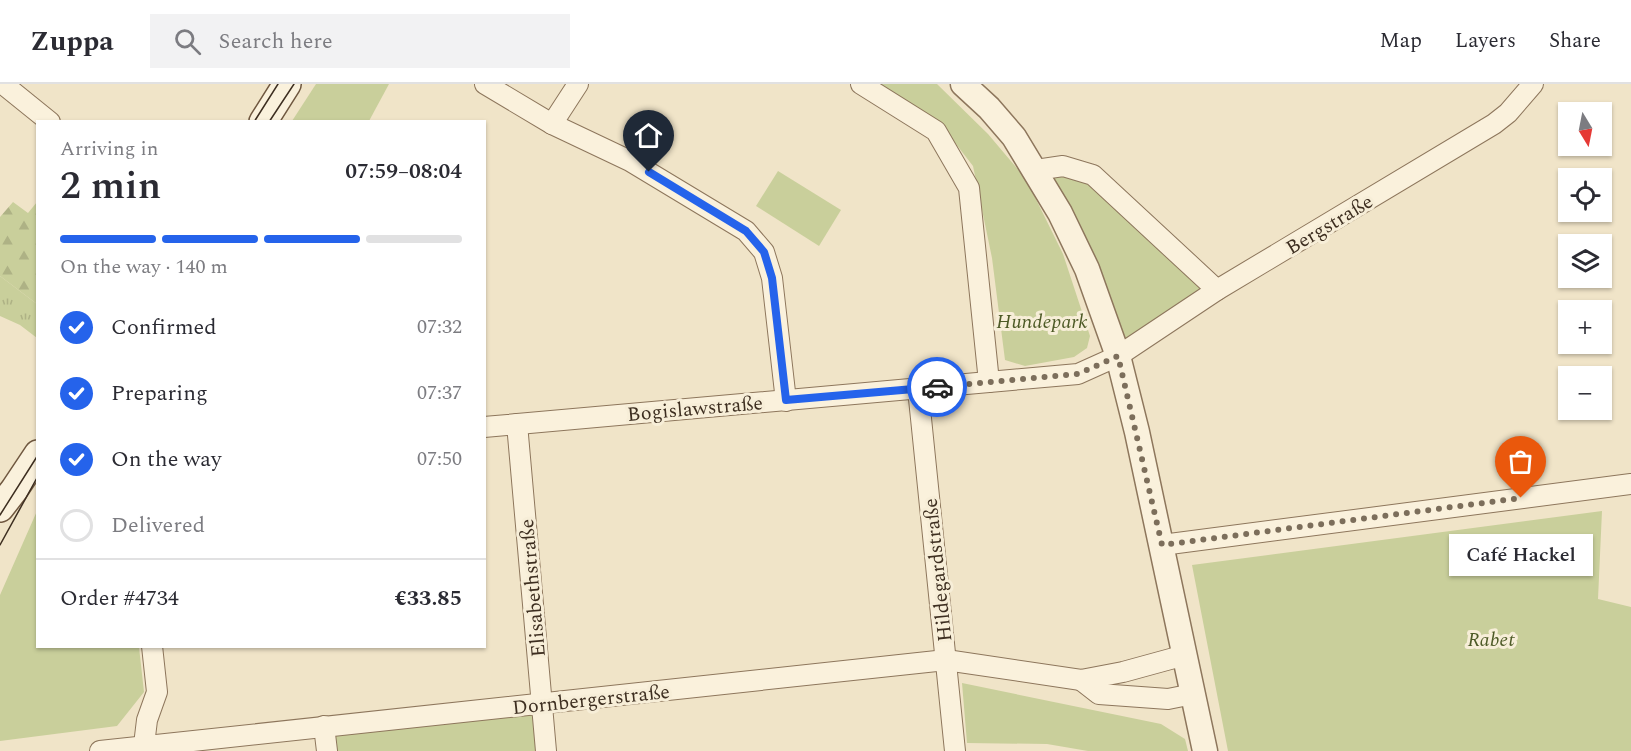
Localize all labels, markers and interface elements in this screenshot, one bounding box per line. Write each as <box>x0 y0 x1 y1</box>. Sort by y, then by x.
search box <box>150 14 570 68</box>
text: Zuppa <box>30 20 114 63</box>
icon: search <box>171 25 204 58</box>
text: Search here <box>219 25 333 58</box>
text: Map <box>1380 25 1422 57</box>
text: Layers <box>1455 25 1516 57</box>
text: Share <box>1549 25 1601 57</box>
north arrow <box>1558 102 1612 156</box>
map controls <box>1558 102 1612 420</box>
pin <box>623 110 674 172</box>
icon: home <box>632 119 665 152</box>
text: Arriving in <box>60 134 158 164</box>
text: 07:59–08:04 <box>345 155 462 188</box>
text: 2 min <box>60 157 161 216</box>
button: locate <box>1558 168 1612 222</box>
street label: Bergstraße <box>1280 187 1379 263</box>
button: layers <box>1558 234 1612 288</box>
text: On the way · 140 m <box>60 252 228 282</box>
button: + <box>1558 300 1612 354</box>
park label: Hundepark <box>996 307 1088 337</box>
icon: check <box>60 311 93 344</box>
text: Confirmed <box>111 311 217 344</box>
text: 07:32 <box>417 312 462 342</box>
courier <box>907 357 967 417</box>
button: − <box>1558 366 1612 420</box>
icon: car <box>921 371 954 404</box>
icon: check <box>60 377 93 410</box>
text: Preparing <box>111 377 208 410</box>
text: 07:37 <box>417 378 462 408</box>
street label: Bogislawstraße <box>626 388 764 430</box>
pin <box>1495 436 1546 498</box>
icon: check <box>60 443 93 476</box>
text: On the way <box>111 443 222 476</box>
text: 07:50 <box>417 444 462 474</box>
icon: bag <box>1504 445 1537 478</box>
street label: Hildegardstraße <box>916 497 960 643</box>
text: Delivered <box>111 509 205 542</box>
street label: Elisabethstraße <box>512 518 554 658</box>
callout: Café Hackel <box>1449 534 1593 576</box>
text: Café Hackel <box>1466 540 1576 570</box>
text: Order #4734 <box>60 582 179 615</box>
text: €33.85 <box>394 582 462 615</box>
park label: Rabet <box>1467 625 1515 655</box>
street label: Dornbergerstraße <box>511 677 671 723</box>

